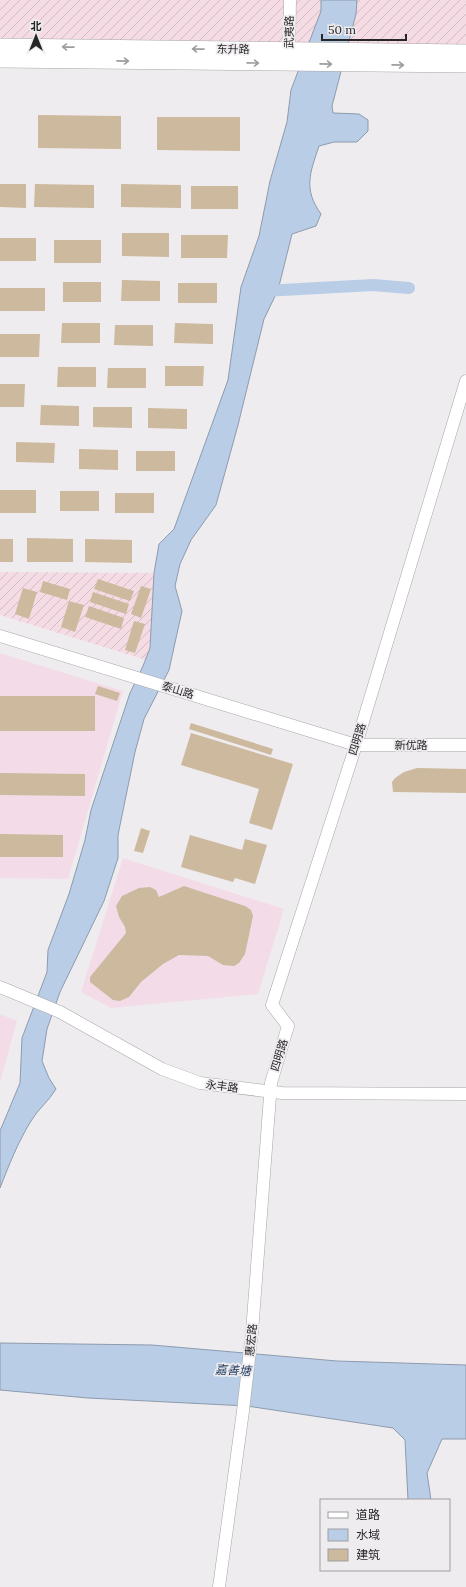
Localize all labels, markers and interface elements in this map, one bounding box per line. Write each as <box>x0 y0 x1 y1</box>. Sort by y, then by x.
street label: 武夷路 <box>282 15 296 49</box>
north arrow <box>16 16 56 56</box>
scale bar <box>322 16 406 42</box>
text: 北 <box>31 19 42 33</box>
text: 50 m <box>328 22 356 37</box>
street label: 东升路 <box>216 42 250 56</box>
one-way arrow <box>62 43 75 51</box>
one-way arrow <box>192 45 205 53</box>
one-way arrow <box>116 58 129 65</box>
one-way arrow <box>246 59 259 67</box>
one-way arrow <box>319 60 332 68</box>
one-way arrow <box>391 61 404 69</box>
street label: 泰山路 <box>160 678 196 702</box>
street label: 四明路 <box>345 721 369 757</box>
street label: 新优路 <box>395 738 428 752</box>
street label: 四明路 <box>267 1037 291 1073</box>
street label: 永丰路 <box>205 1077 239 1095</box>
street label: 惠宏路 <box>242 1323 260 1357</box>
water label: 嘉善塘 <box>215 1362 253 1378</box>
legend <box>320 1499 450 1571</box>
text: 道路 <box>356 1507 380 1522</box>
text: 水域 <box>356 1527 380 1542</box>
text: 建筑 <box>356 1547 380 1562</box>

